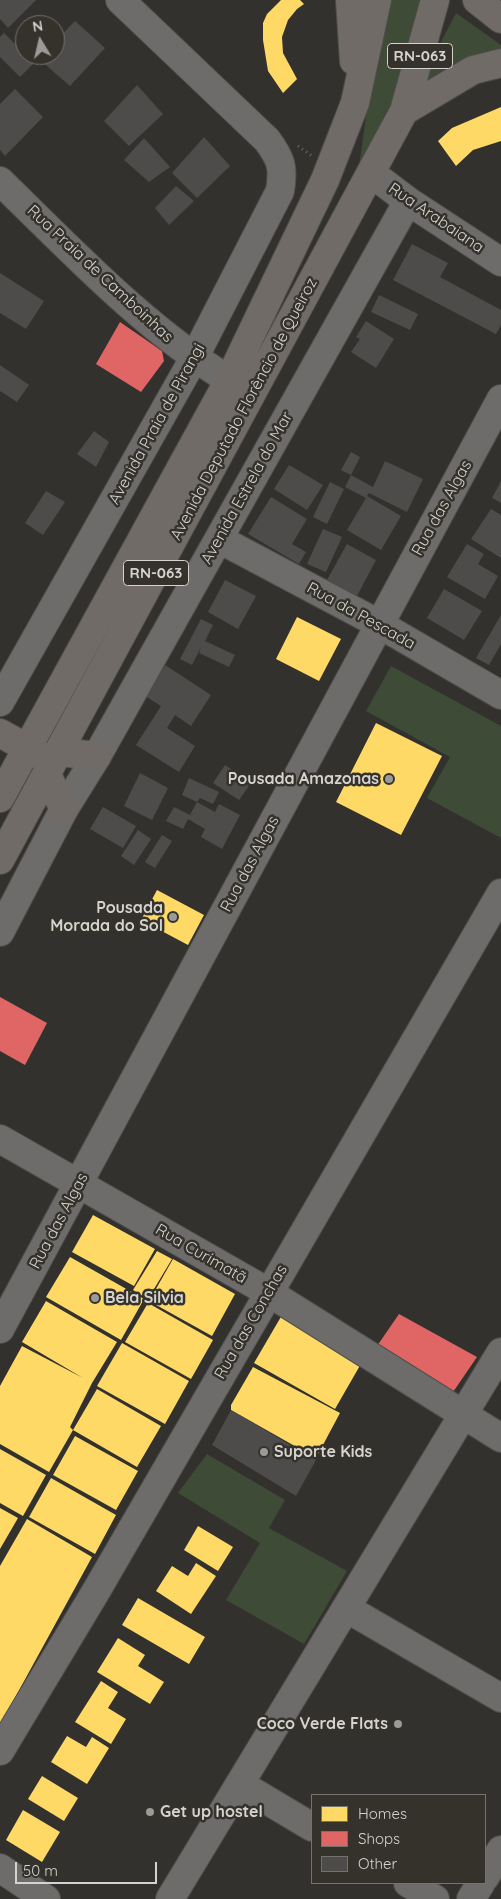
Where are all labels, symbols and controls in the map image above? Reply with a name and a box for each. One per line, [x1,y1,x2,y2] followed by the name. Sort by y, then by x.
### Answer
[15,15,65,65] north arrow
[31,16,44,36] text: N
[388,44,452,68] road number: RN-063
[385,179,487,257] street label: Rua Arabaiana
[23,201,177,347] street label: Rua Praia de Camboinhas
[166,275,322,543] street label: Avenida Deputado Florêncio de Queiroz
[105,340,209,508] street label: Avenida Praia de Pirangi
[197,408,297,568] street label: Avenida Estrela do Mar
[408,457,476,559] street label: Rua das Algas
[124,560,188,586] road number: RN-063
[304,578,418,654] street label: Rua da Pescada
[228,769,379,789] place label: Pousada Amazonas
[383,773,395,785] marker: Pousada Amazonas
[217,813,283,915] street label: Rua das Algas
[50,898,163,936] place label: Pousada Morada do Sol
[167,911,179,923] marker: Pousada Morada do Sol
[26,1170,92,1272] street label: Rua das Algas
[152,1220,250,1288] street label: Rua Curimatã
[210,1261,292,1383] street label: Rua das Conchas
[105,1288,184,1308] place label: Bela Silvia
[89,1292,101,1304] marker: Bela Silvia
[274,1442,372,1462] place label: Suporte Kids
[258,1446,270,1458] marker: Suporte Kids
[257,1714,388,1734] place label: Coco Verde Flats
[392,1718,404,1730] marker: Coco Verde Flats
[311,1794,486,1884] legend
[160,1802,263,1822] place label: Get up hostel
[358,1804,407,1823] text: Homes
[144,1806,156,1818] marker: Get up hostel
[358,1829,400,1848] text: Shops
[18,1852,160,1884] scale bar
[358,1854,397,1873] text: Other
[23,1861,58,1880] text: 50 m

